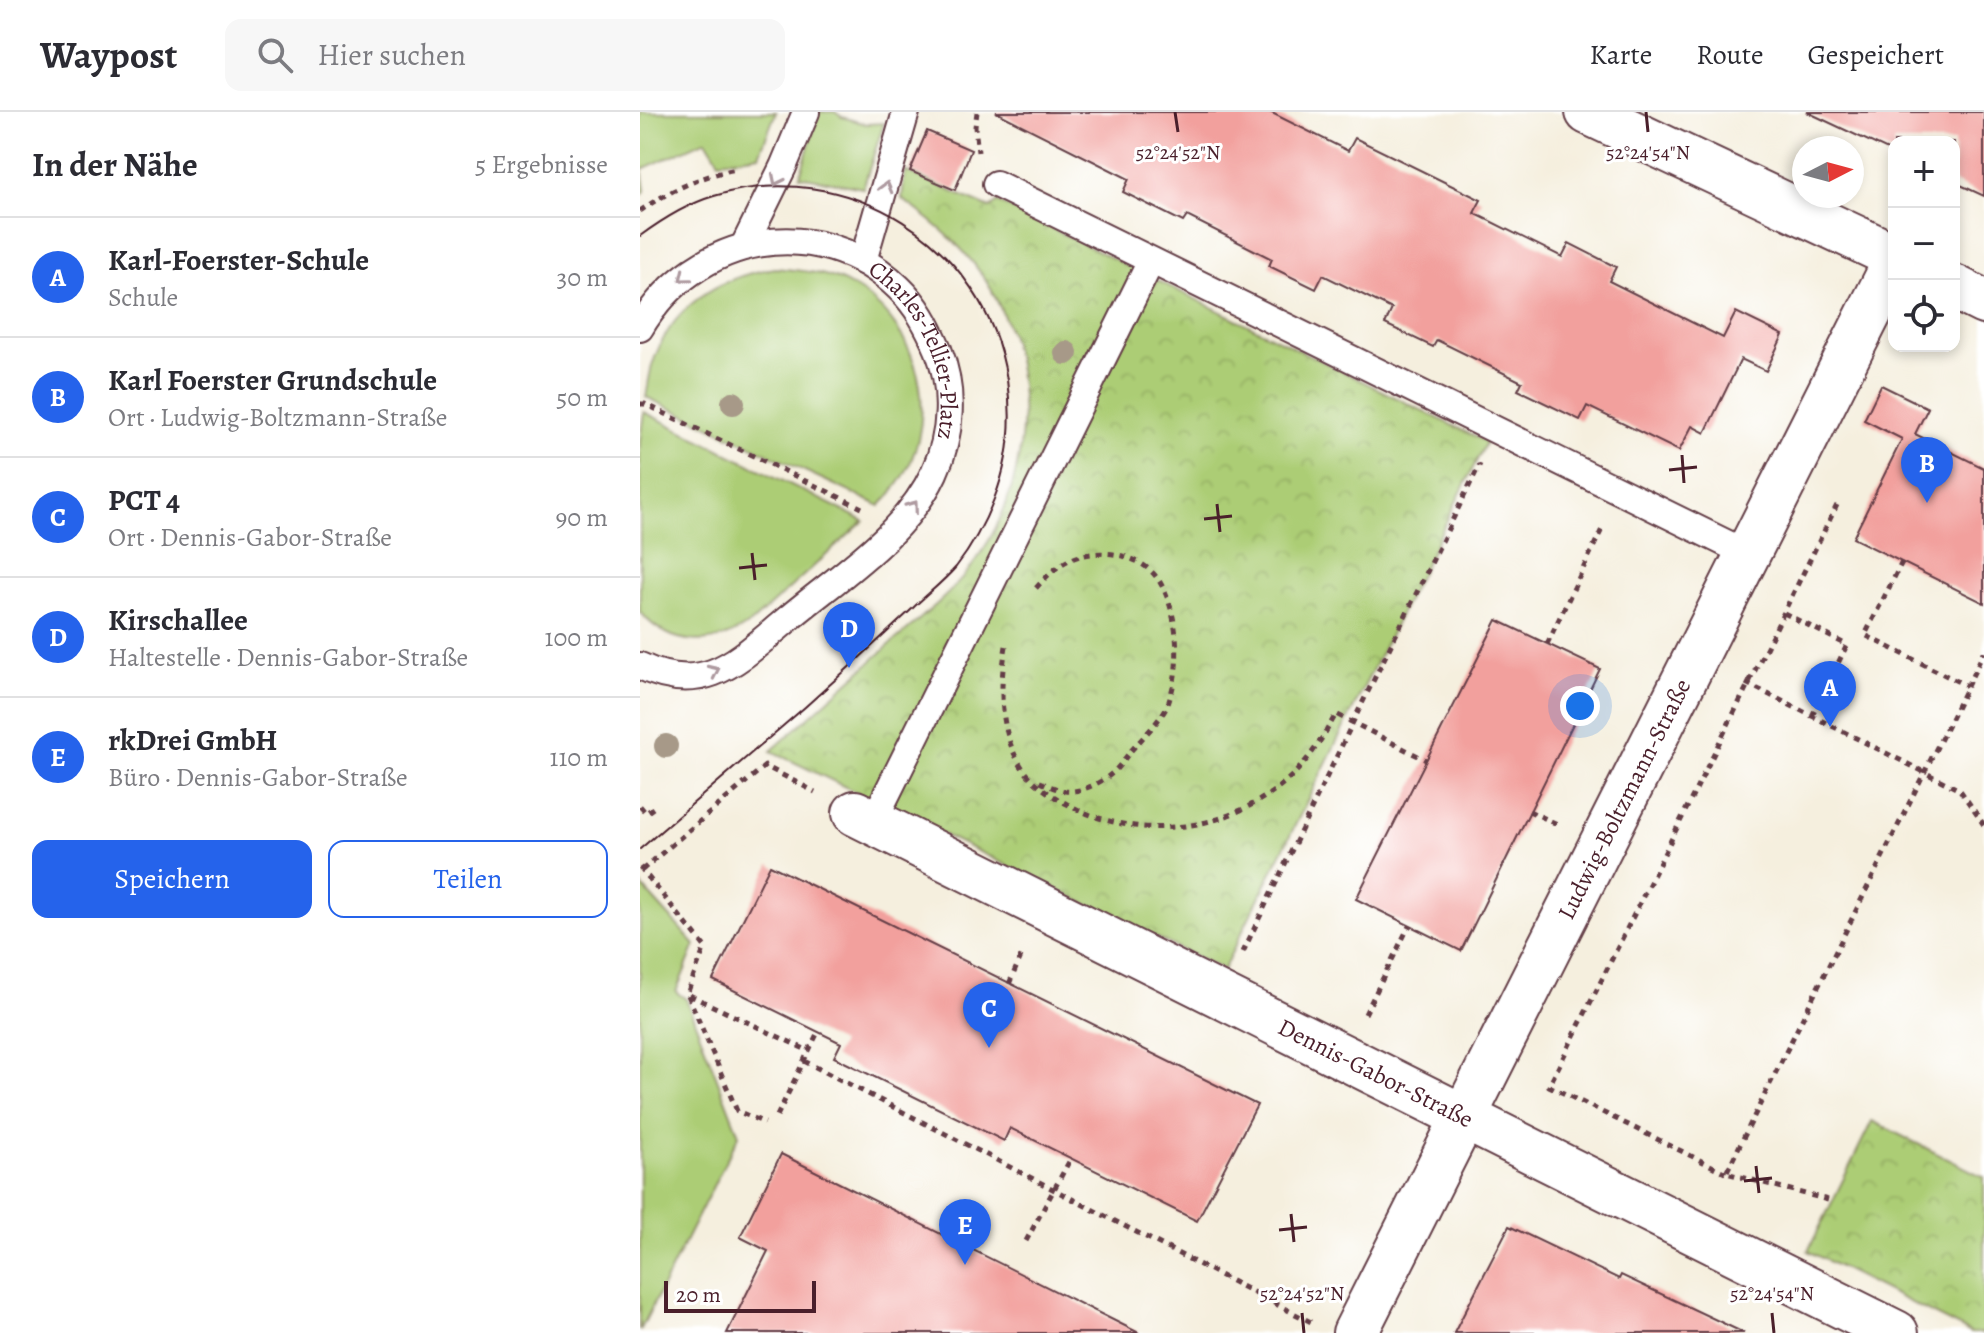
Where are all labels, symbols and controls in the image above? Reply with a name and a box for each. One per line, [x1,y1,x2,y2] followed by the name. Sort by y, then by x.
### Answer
[225,19,785,91] search box
[40,29,177,81] text: Waypost
[253,33,297,77] icon: search
[317,35,466,75] text: Hier suchen
[1589,36,1652,74] text: Karte
[1696,36,1764,74] text: Route
[1808,36,1944,74] text: Gespeichert
[1792,136,1864,208] north arrow
[1888,136,1960,352] map controls
[1888,136,1960,208] button: +
[1136,139,1220,166] text: 52°24'52"N
[1606,139,1690,166] text: 52°24'54"N
[32,141,198,188] text: In der Nähe
[475,147,608,182] text: 5 Ergebnisse
[771,171,787,186] one-way arrow
[876,181,893,194] one-way arrow
[1888,208,1960,280] button: −
[108,240,369,280] text: Karl-Foerster-Schule
[862,253,965,442] street label: Charles-Tellier-Platz
[50,260,66,295] text: A
[557,260,608,295] text: 30 m
[679,267,693,282] one-way arrow
[108,280,178,315] text: Schule
[1888,280,1960,352] button: locate
[108,360,437,400] text: Karl Foerster Grundschule
[50,380,66,415] text: B
[556,380,608,415] text: 50 m
[108,400,447,435] text: Ort · Ludwig-Boltzmann-Straße
[1901,437,1953,503] pin: B
[108,480,180,520] text: PCT 4
[50,500,66,535] text: C
[556,500,608,535] text: 90 m
[904,500,918,515] one-way arrow
[108,520,392,555] text: Ort · Dennis-Gabor-Straße
[108,600,248,640] text: Kirschallee
[823,602,875,668] pin: D
[49,620,67,655] text: D
[545,620,608,655] text: 100 m
[108,640,468,675] text: Haltestelle · Dennis-Gabor-Straße
[1804,661,1856,727] pin: A
[706,665,721,681] one-way arrow
[1550,673,1698,925] street label: Ludwig-Boltzmann-Straße
[1560,686,1600,726] your location
[108,720,277,760] text: rkDrei GmbH
[50,740,66,775] text: E
[550,740,608,775] text: 110 m
[108,760,408,795] text: Büro · Dennis-Gabor-Straße
[32,840,312,918] button: Speichern
[328,840,608,918] button: Teilen
[963,982,1015,1048] pin: C
[1273,1011,1479,1135] street label: Dennis-Gabor-Straße
[939,1199,991,1265] pin: E
[664,1277,816,1313] scale bar
[676,1280,721,1310] text: 20 m
[1260,1280,1344,1307] text: 52°24'52"N
[1730,1280,1814,1307] text: 52°24'54"N

